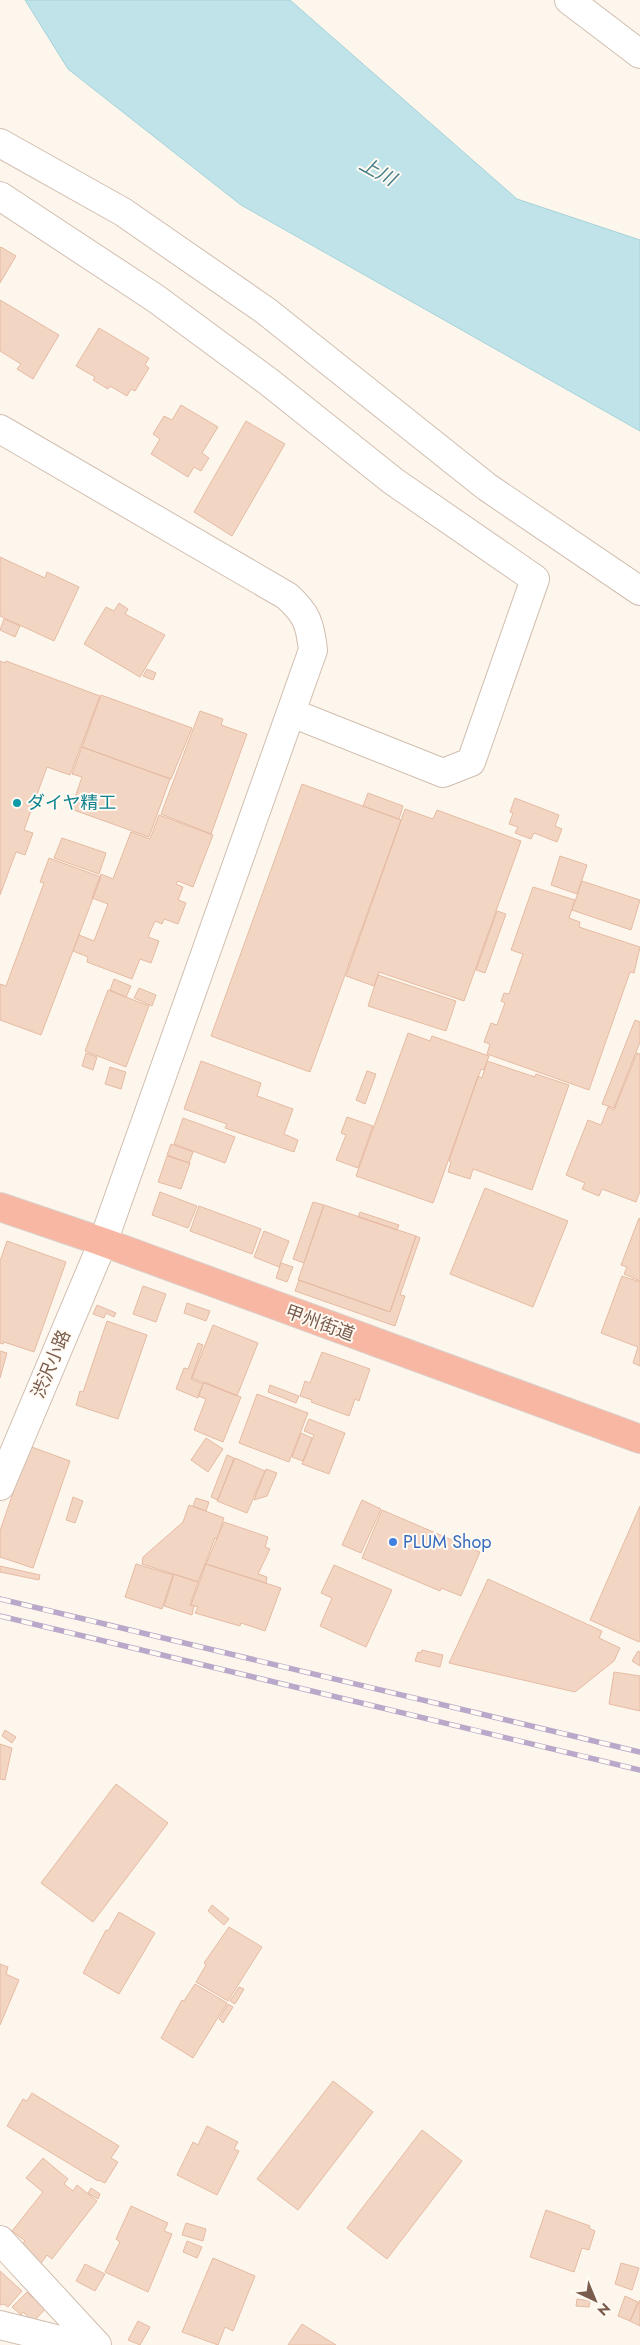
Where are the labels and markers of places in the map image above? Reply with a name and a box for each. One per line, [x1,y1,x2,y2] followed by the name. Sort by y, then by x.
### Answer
[27,790,116,816] place label: ダイヤ精工
[11,797,23,809] marker: ダイヤ精工
[403,1529,492,1555] place label: PLUM Shop
[387,1536,399,1548] marker: PLUM Shop

